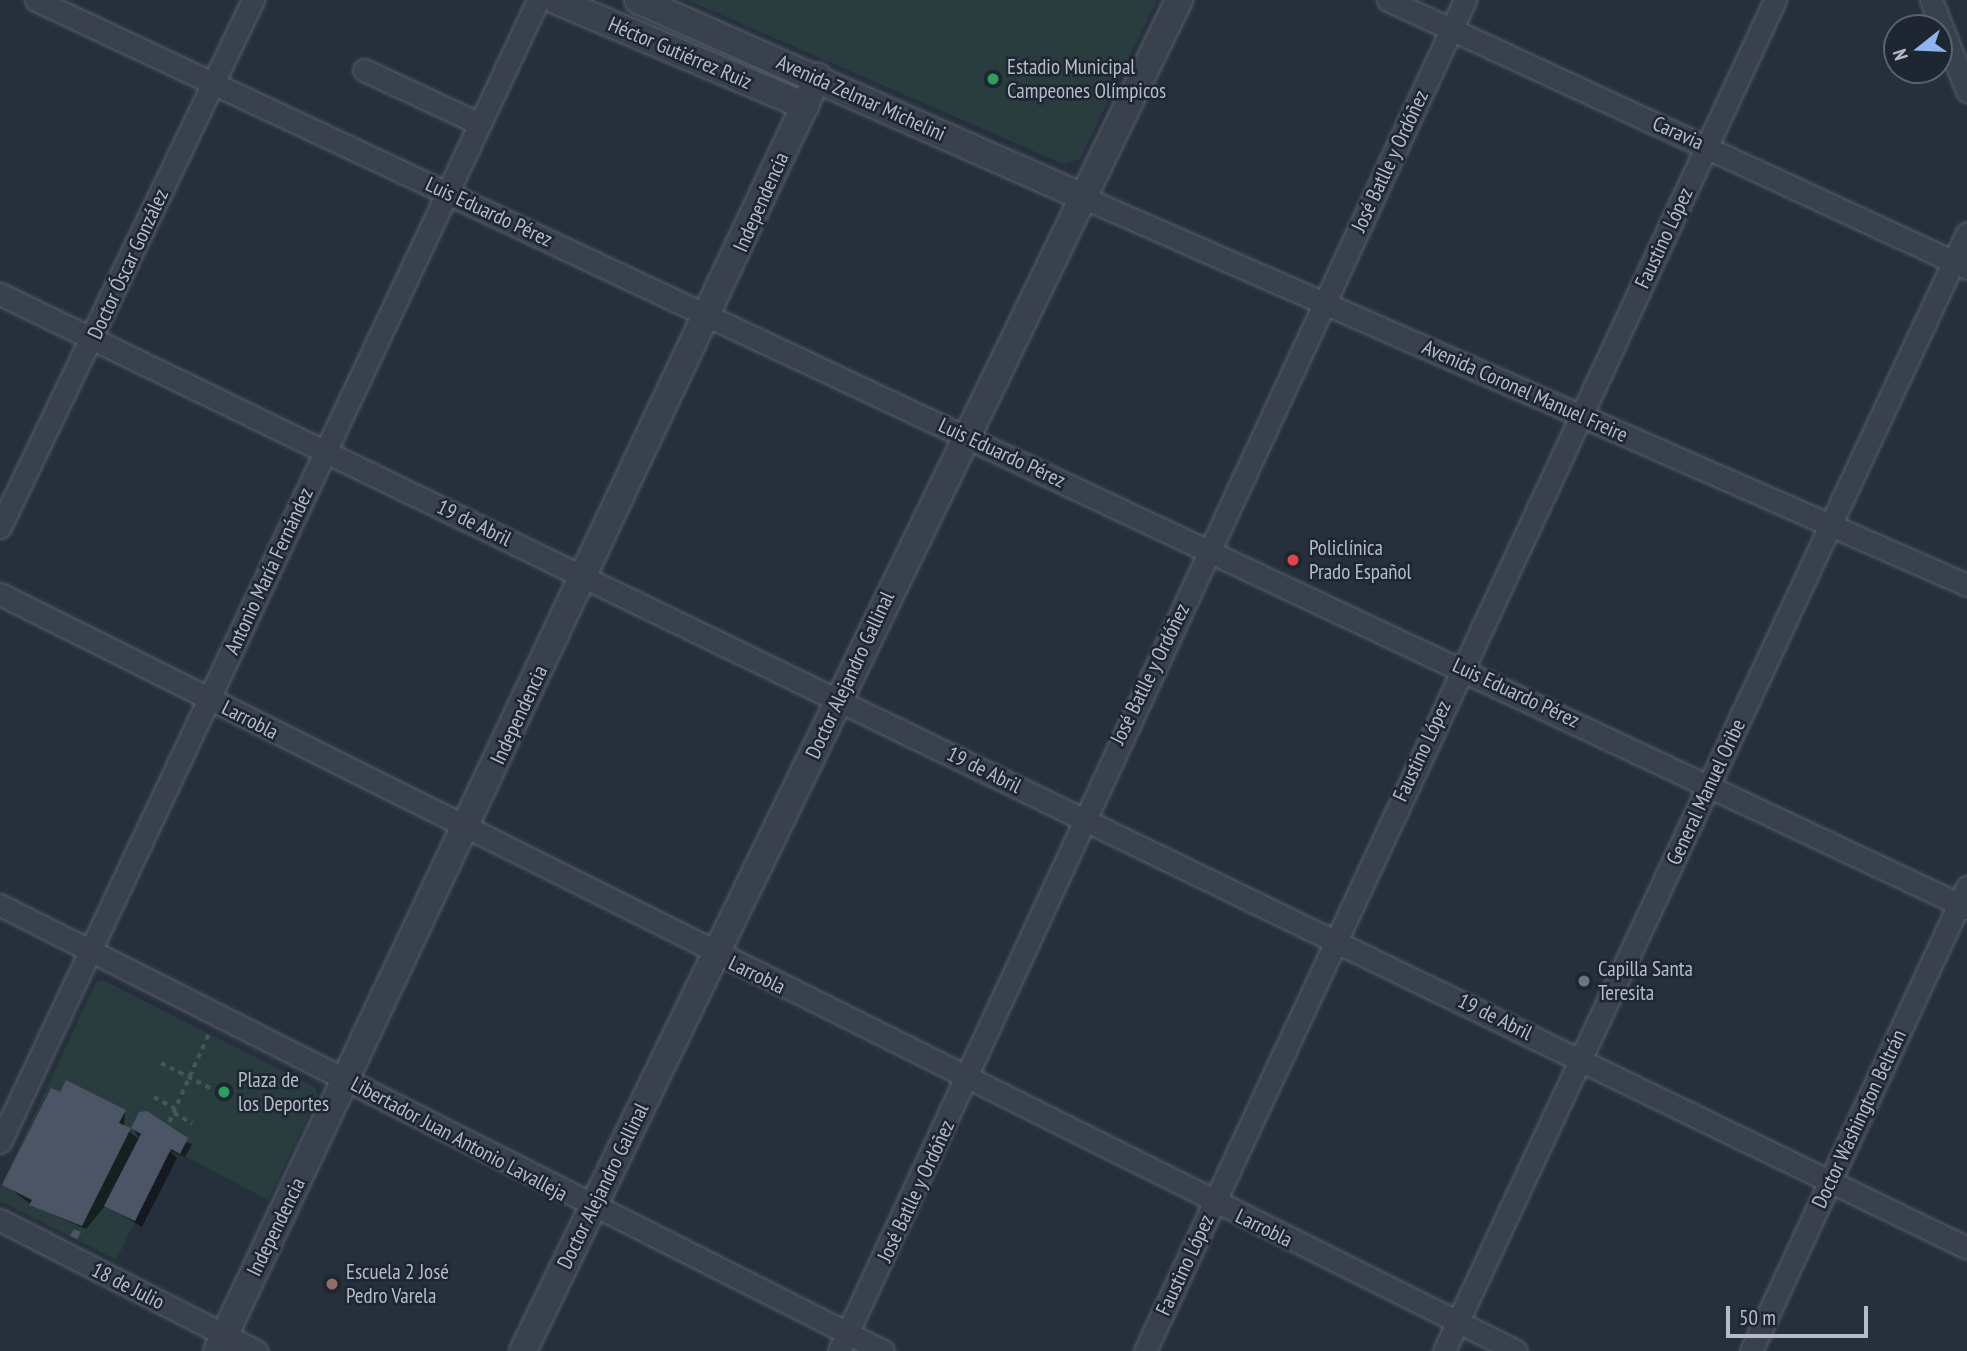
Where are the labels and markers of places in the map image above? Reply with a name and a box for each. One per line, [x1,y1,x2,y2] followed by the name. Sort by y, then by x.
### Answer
[1007,54,1166,104] place label: Estadio Municipal Campeones Olímpicos
[985,71,1001,87] marker: Estadio Municipal Campeones Olímpicos
[1309,535,1412,585] place label: Policlínica Prado Español
[1283,550,1303,570] marker: Policlínica Prado Español
[1598,956,1693,1006] place label: Capilla Santa Teresita
[1576,973,1592,989] marker: Capilla Santa Teresita
[238,1067,329,1117] place label: Plaza de los Deportes
[216,1084,232,1100] marker: Plaza de los Deportes
[346,1259,449,1309] place label: Escuela 2 José Pedro Varela
[324,1276,340,1292] marker: Escuela 2 José Pedro Varela

